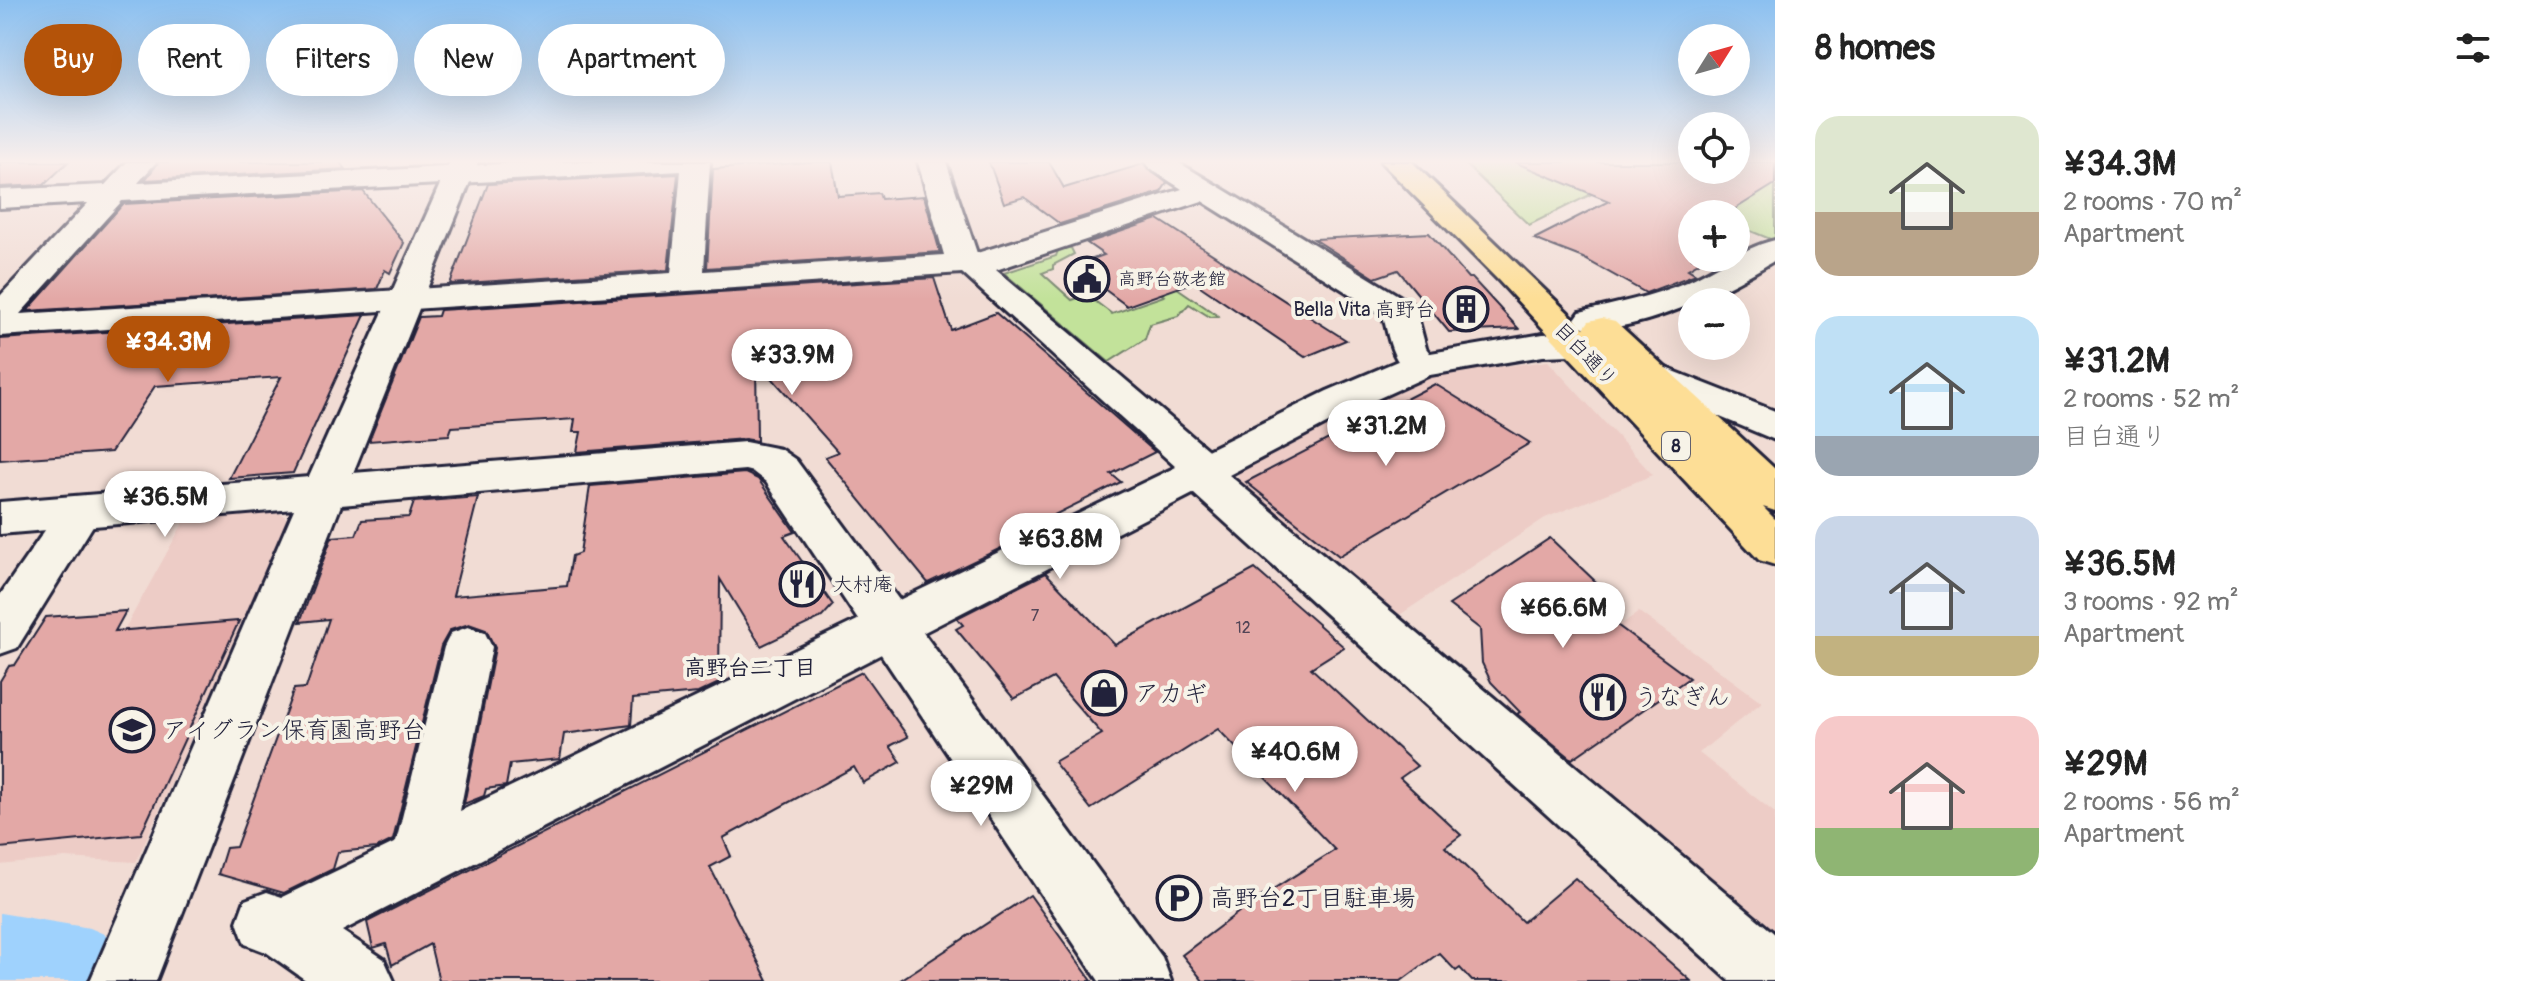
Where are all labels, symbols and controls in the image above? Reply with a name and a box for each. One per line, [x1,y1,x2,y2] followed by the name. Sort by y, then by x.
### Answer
[24,24,122,96] chip: Buy
[138,24,250,96] chip: Rent
[266,24,398,96] chip: Filters
[414,24,522,96] chip: New
[538,24,725,96] chip: Apartment
[1678,24,1750,96] north arrow
[1678,24,1750,360] map controls
[2451,26,2495,70] icon: filters
[1815,27,1935,70] text: 8 homes
[1678,112,1750,184] button: locate
[2063,143,2176,186] text: ¥34.3M
[1879,148,1975,244] icon: home
[2063,186,2242,218] text: 2 rooms · 70 m²
[1678,200,1750,272] button: +
[2063,218,2184,250] text: Apartment
[1063,255,1111,303] public building icon: 高野台敬老館
[1118,268,1226,291] place label: 高野台敬老館
[1442,285,1490,333] building icon: Bella Vita 高野台
[1678,288,1750,360] button: −
[1293,297,1435,322] place label: Bella Vita 高野台
[103,316,233,384] pin: ¥34.3M
[1549,317,1622,392] street label: 目白通り
[125,326,211,358] text: ¥34.3M
[727,329,857,397] pin: ¥33.9M
[750,339,834,371] text: ¥33.9M
[2063,340,2170,383] text: ¥31.2M
[1879,348,1975,444] icon: home
[2063,383,2239,415] text: 2 rooms · 52 m²
[1321,400,1451,468] pin: ¥31.2M
[1345,410,1427,442] text: ¥31.2M
[2063,421,2167,453] text: 目白通り
[1662,432,1690,460] road number: 8
[100,471,230,539] pin: ¥36.5M
[122,481,208,513] text: ¥36.5M
[995,513,1125,581] pin: ¥63.8M
[1017,523,1103,555] text: ¥63.8M
[2063,543,2176,586] text: ¥36.5M
[1879,548,1975,644] icon: home
[778,560,826,608] restaurant icon: 大村庵
[833,572,893,597] place label: 大村庵
[1498,582,1628,650] pin: ¥66.6M
[2063,586,2239,618] text: 3 rooms · 92 m²
[1519,592,1607,624] text: ¥66.6M
[1031,606,1040,626] house number: 7
[1235,618,1251,638] house number: 12
[2063,618,2184,650] text: Apartment
[684,654,816,682] district label: 高野台二丁目
[1080,669,1128,717] shop icon: アカギ
[1579,673,1627,721] restaurant icon: うなぎん
[1135,679,1207,708] place label: アカギ
[1634,683,1730,712] place label: うなぎん
[108,706,156,754] school or university icon: アイグラン保育園高野台
[163,716,426,745] place label: アイグラン保育園高野台
[1230,726,1360,794] pin: ¥40.6M
[1250,736,1340,768] text: ¥40.6M
[2063,743,2148,786] text: ¥29M
[1879,748,1975,844] icon: home
[934,760,1028,828] pin: ¥29M
[949,770,1013,802] text: ¥29M
[2063,786,2240,818] text: 2 rooms · 56 m²
[2063,818,2184,850] text: Apartment
[1155,874,1203,922] parking icon: 高野台2丁目駐車場
[1210,884,1415,913] place label: 高野台2丁目駐車場

